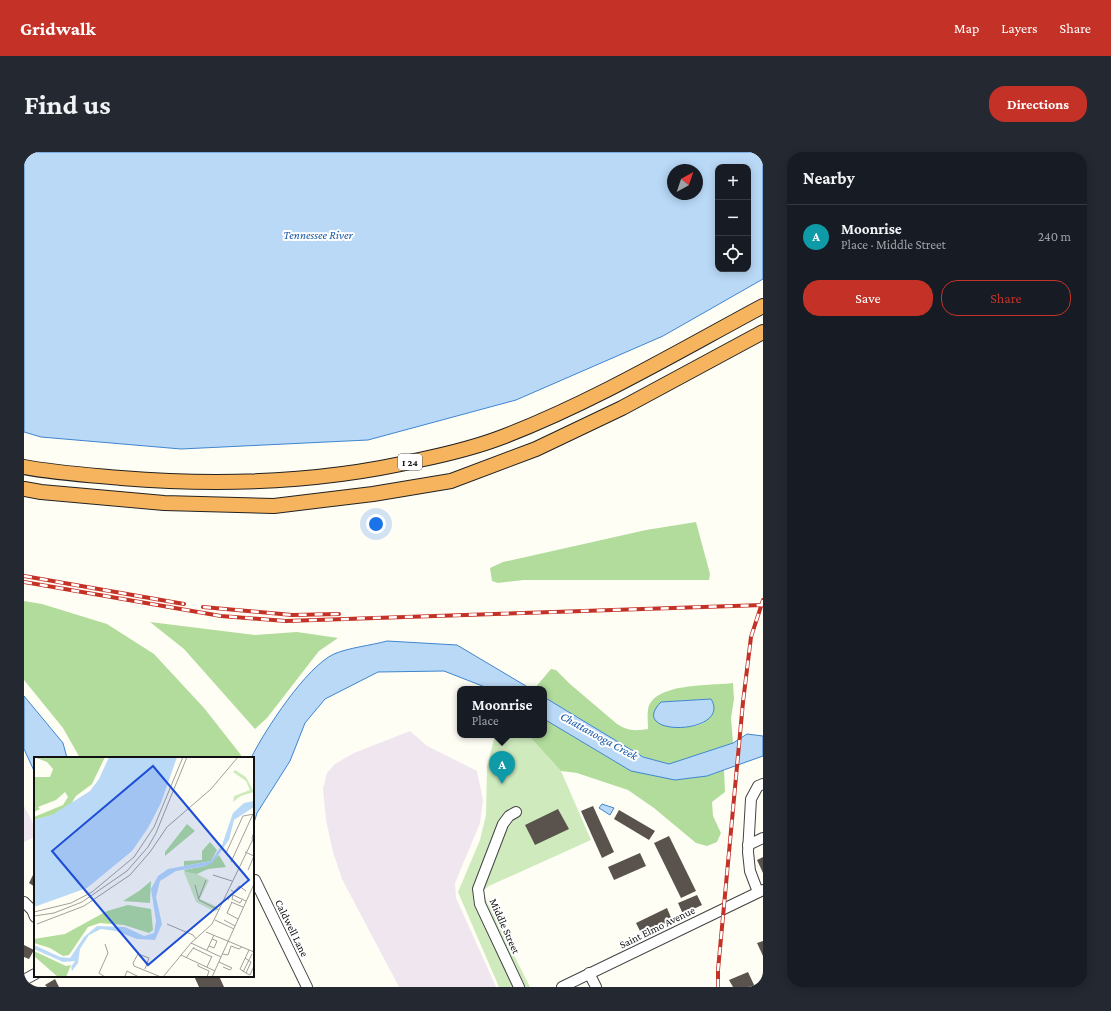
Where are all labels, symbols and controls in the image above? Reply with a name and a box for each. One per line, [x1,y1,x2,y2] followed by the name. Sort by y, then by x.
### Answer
[20,18,96,39] text: Gridwalk
[954,20,979,36] text: Map
[1001,20,1038,36] text: Layers
[1060,20,1091,36] text: Share
[989,86,1087,122] button: Directions
[24,89,111,120] text: Find us
[667,164,703,200] north arrow
[715,164,751,272] map controls
[715,164,751,200] button: +
[803,169,855,188] text: Nearby
[715,200,751,236] button: −
[841,221,902,237] text: Moonrise
[283,228,354,242] water label: Tennessee River
[812,229,820,244] text: A
[1038,229,1071,244] text: 240 m
[715,236,751,272] button: locate
[841,237,946,252] text: Place · Middle Street
[803,280,933,316] button: Save
[941,280,1071,316] button: Share
[398,454,422,470] road number: I 24
[366,514,386,534] your location
[457,686,547,738] popup
[472,697,532,713] text: Moonrise
[558,709,641,763] water label: Chattanooga Creek
[472,713,499,728] text: Place
[489,751,515,784] pin: A
[34,757,254,977] inset map
[273,897,311,959] street label: Caldwell Lane
[487,897,523,956] street label: Middle Street
[617,903,697,950] street label: Saint Elmo Avenue

